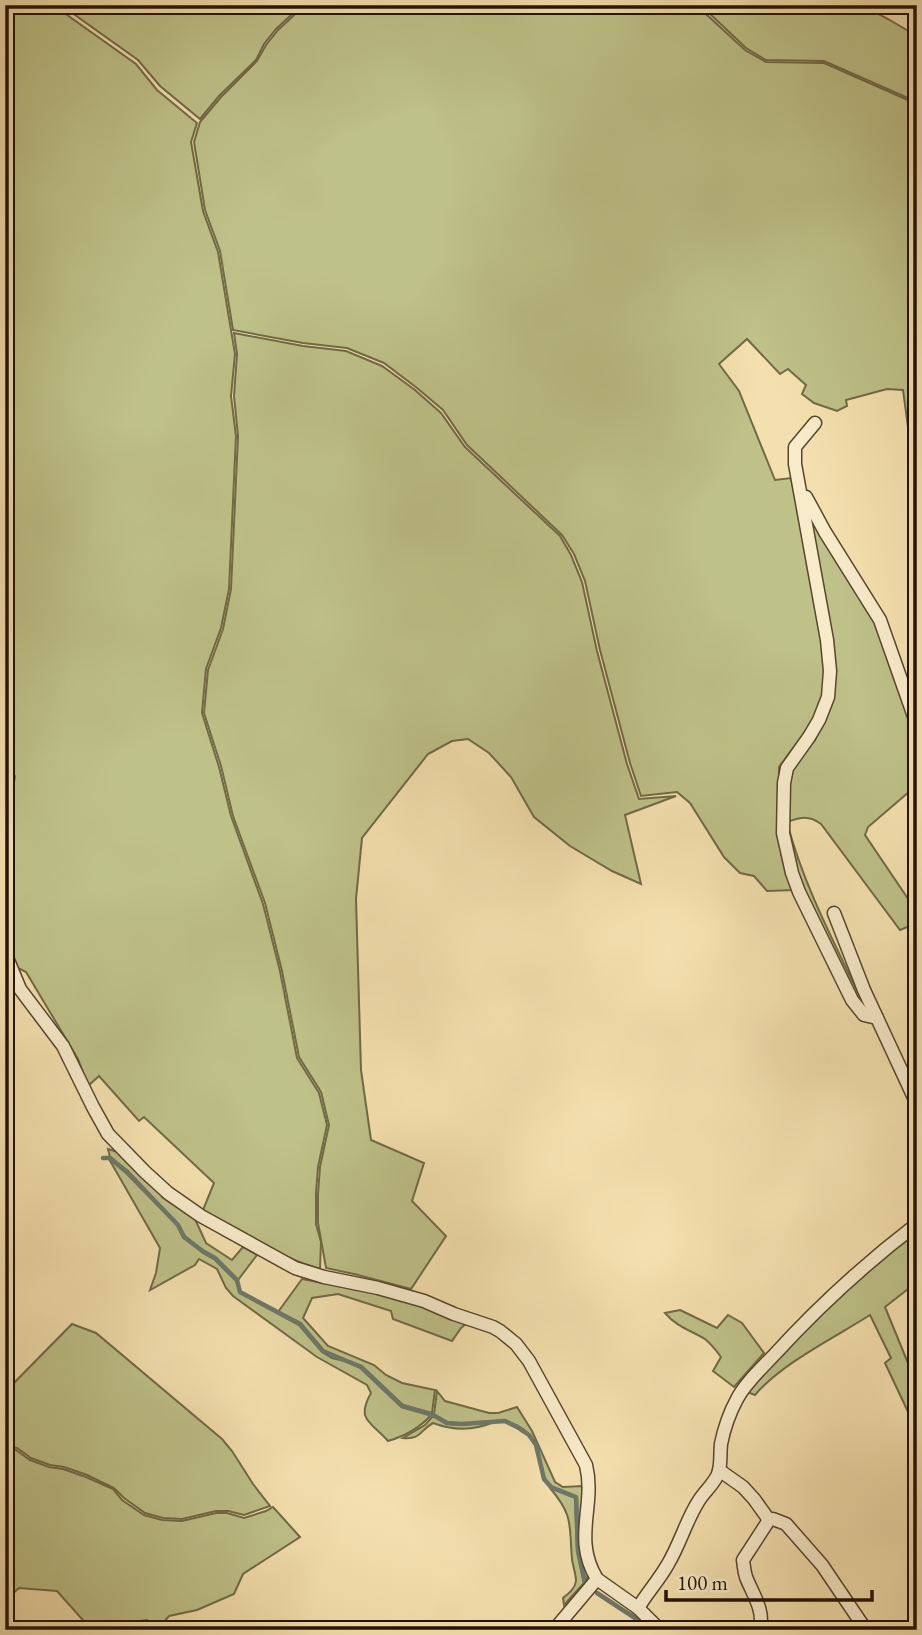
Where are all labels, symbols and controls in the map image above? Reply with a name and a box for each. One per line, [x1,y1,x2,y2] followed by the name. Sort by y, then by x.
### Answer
[666,1558,873,1602] scale bar
[677,1569,728,1596] text: 100 m

